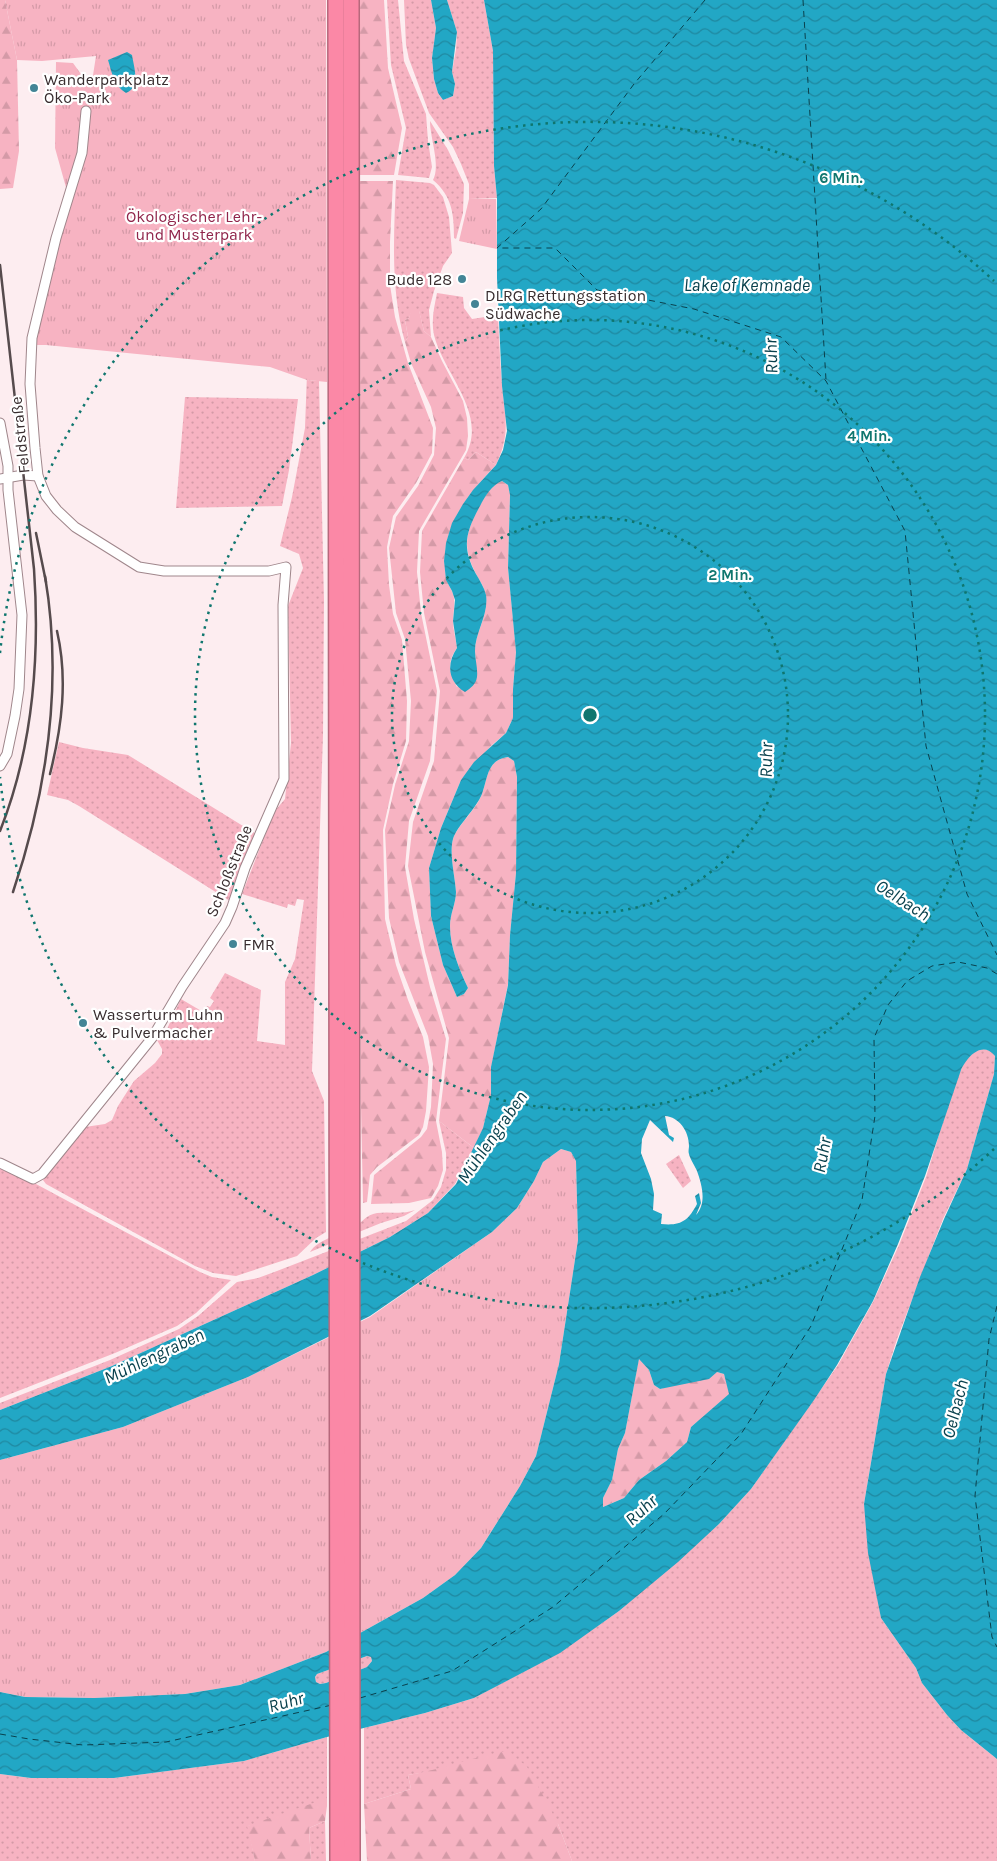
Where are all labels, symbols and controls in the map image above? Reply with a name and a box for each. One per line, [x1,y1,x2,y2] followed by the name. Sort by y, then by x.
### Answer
[44,70,169,107] place label: Wanderparkplatz Öko-Park
[28,82,40,94] marker: Wanderparkplatz Öko-Park
[819,169,863,187] text: 6 Min.
[126,207,262,244] park label: Ökologischer Lehr- und Musterpark
[386,270,452,289] place label: Bude 128
[456,273,468,285] marker: Bude 128
[684,274,810,296] water label: Lake of Kemnade
[485,286,646,323] place label: DLRG Rettungsstation Südwache
[469,298,481,310] marker: DLRG Rettungsstation Südwache
[759,337,783,374] water label: Ruhr
[7,396,33,474] street label: Feldstraße
[847,427,891,445] text: 4 Min.
[708,566,752,584] text: 2 Min.
[581,706,599,724] centre of rings
[755,741,777,778] water label: Ruhr
[202,822,256,920] street label: Schloßstraße
[872,874,934,926] water label: Oelbach
[243,935,275,954] place label: FMR
[227,938,239,950] marker: FMR
[93,1005,223,1042] place label: Wasserturm Luhn & Pulvermacher
[77,1017,89,1029] marker: Wasserturm Luhn & Pulvermacher
[452,1086,532,1188] water label: Mühlengraben
[808,1135,836,1175] water label: Ruhr
[100,1323,208,1389] water label: Mühlengraben
[937,1377,973,1441] water label: Oelbach
[620,1489,662,1530] water label: Ruhr
[266,1687,307,1717] water label: Ruhr

